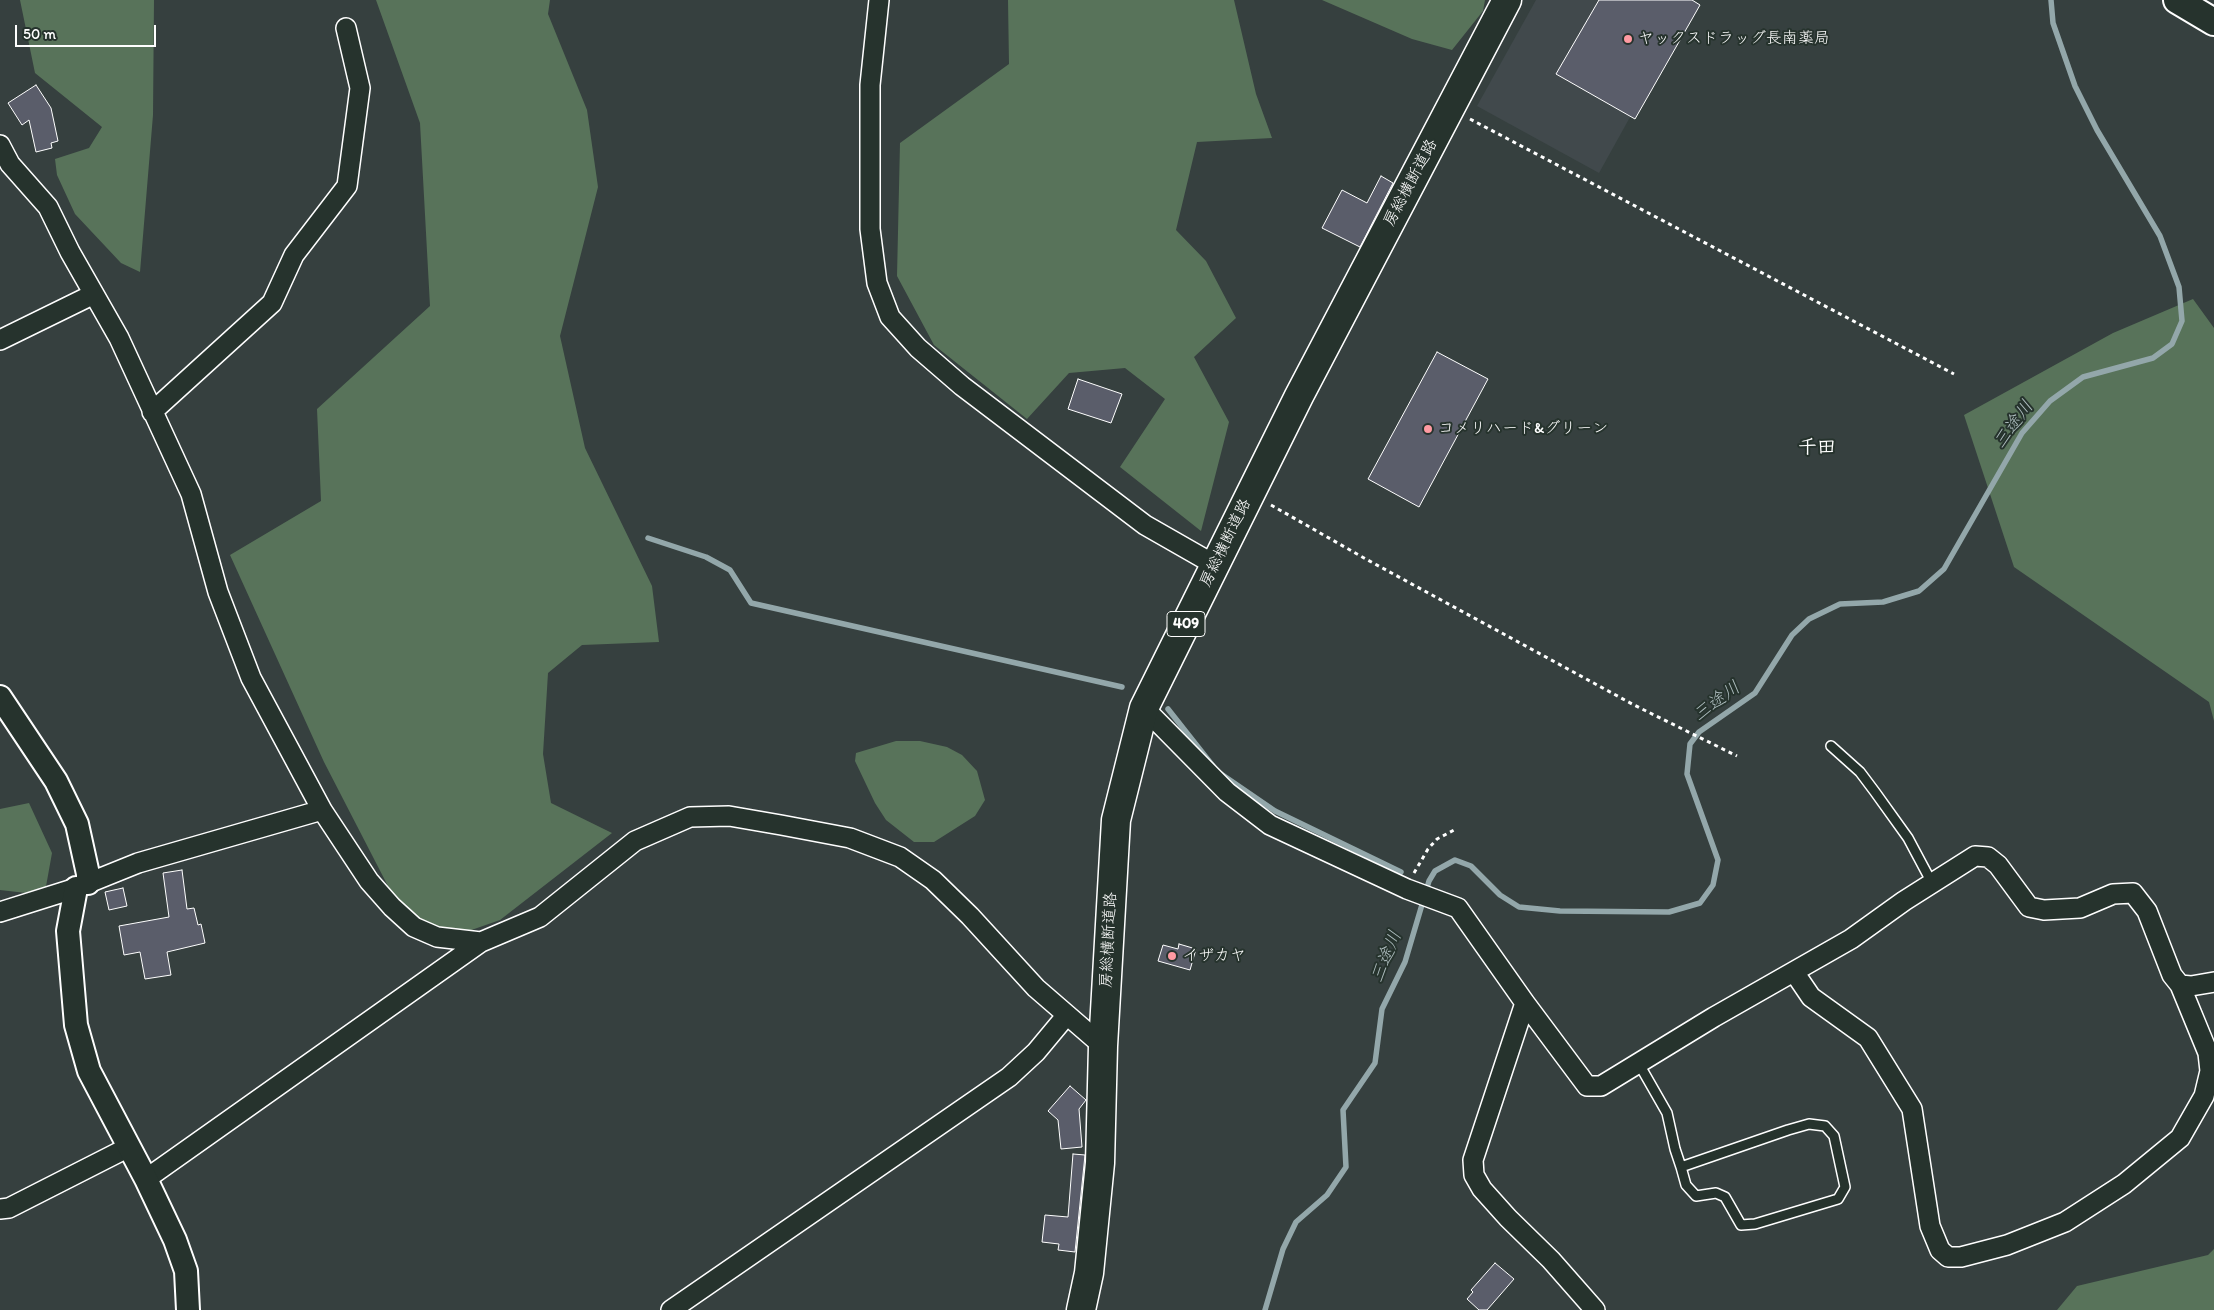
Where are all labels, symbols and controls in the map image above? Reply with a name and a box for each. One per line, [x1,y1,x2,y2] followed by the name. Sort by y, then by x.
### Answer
[18,15,159,47] scale bar
[23,25,56,43] text: 50 m
[1638,29,1830,49] place label: ヤックスドラッグ長南薬局
[1622,33,1634,45] marker: ヤックスドラッグ長南薬局
[1380,136,1442,230] street label: 房総横断道路
[1989,397,2039,453] water label: 三途川
[1438,419,1608,439] place label: コメリハード&グリーン
[1422,423,1434,435] marker: コメリハード&グリーン
[1798,437,1836,459] district label: 千田
[1196,496,1256,590] street label: 房総横断道路
[1167,612,1205,636] road number: 409
[1689,677,1745,727] water label: 三途川
[1097,892,1121,988] street label: 房総横断道路
[1367,928,1407,986] water label: 三途川
[1182,946,1246,966] place label: イザカヤ
[1166,950,1178,962] marker: イザカヤ

